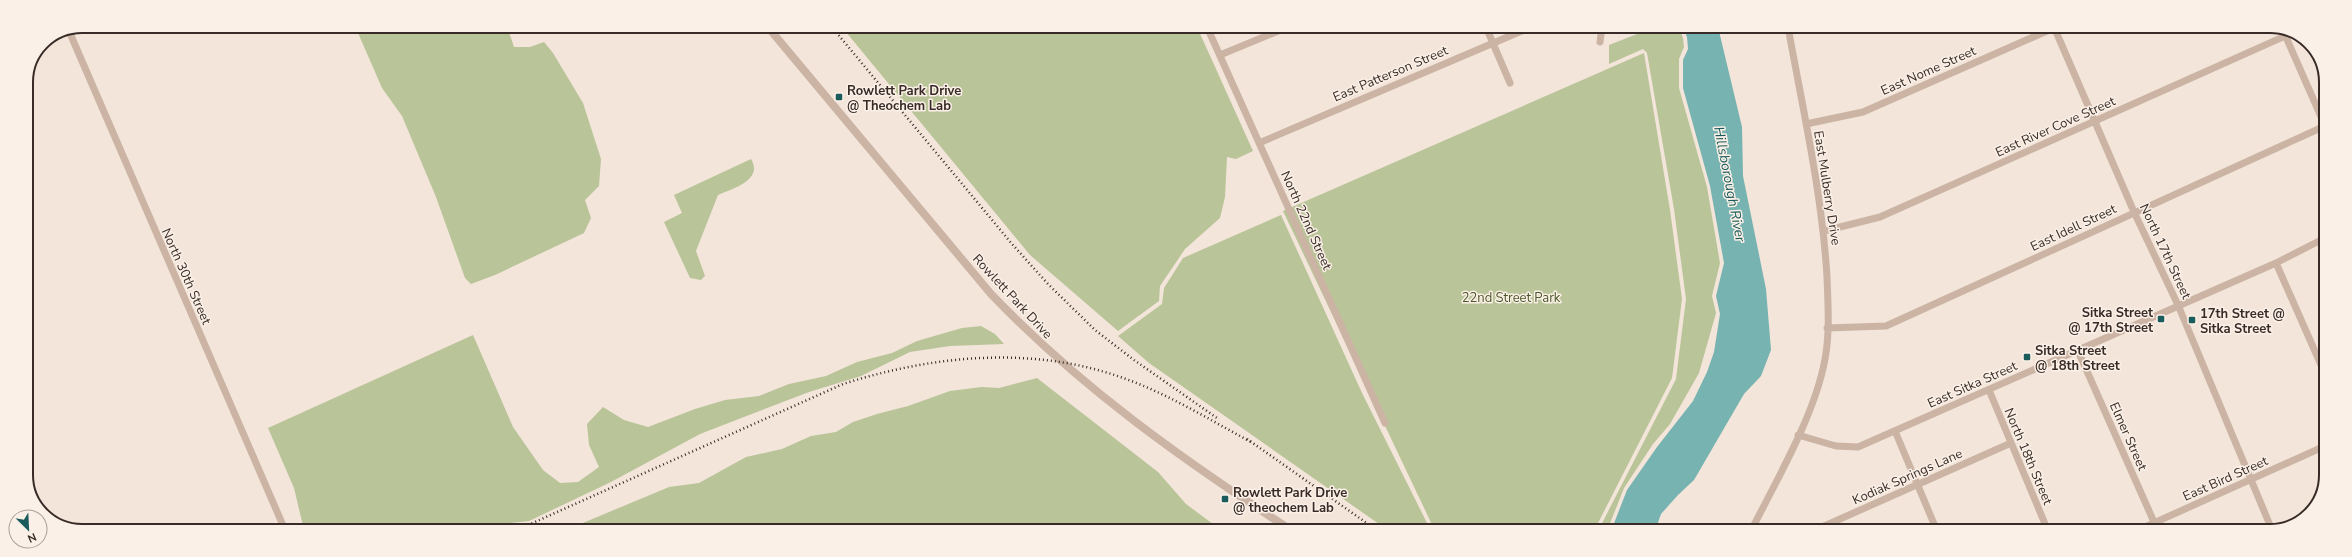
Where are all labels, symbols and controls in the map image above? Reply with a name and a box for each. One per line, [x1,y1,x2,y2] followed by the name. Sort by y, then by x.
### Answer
[1330,41,1451,106] street label: East Patterson Street
[1878,42,1979,100] street label: East Nome Street
[847,82,961,115] place label: Rowlett Park Drive @ Theochem Lab
[834,92,844,102] marker: Rowlett Park Drive @ Theochem Lab
[1993,92,2119,161] street label: East River Cove Street
[1709,125,1750,244] water label: Hillsborough River
[1809,130,1845,247] street label: East Mulberry Drive
[1276,168,1336,273] street label: North 22nd Street
[2028,200,2120,256] street label: East Idell Street
[2135,201,2195,303] street label: North 17th Street
[157,225,216,328] street label: North 30th Street
[968,250,1056,343] street label: Rowlett Park Drive
[1462,289,1561,307] park label: 22nd Street Park
[2068,304,2154,337] place label: Sitka Street @ 17th Street
[2200,305,2285,338] place label: 17th Street @ Sitka Street
[2156,314,2166,324] marker: Sitka Street @ 17th Street
[2187,315,2197,325] marker: 17th Street @ Sitka Street
[2035,342,2121,375] place label: Sitka Street @ 18th Street
[2022,352,2032,362] marker: Sitka Street @ 18th Street
[1925,357,2020,413] street label: East Sitka Street
[2105,399,2151,474] street label: Elmer Street
[2000,405,2057,508] street label: North 18th Street
[1850,445,1965,509] street label: Kodiak Springs Lane
[2180,452,2271,506] street label: East Bird Street
[1233,484,1347,517] place label: Rowlett Park Drive @ theochem Lab
[1220,494,1230,504] marker: Rowlett Park Drive @ theochem Lab
[8,509,48,549] north arrow
[25,529,39,546] text: N

